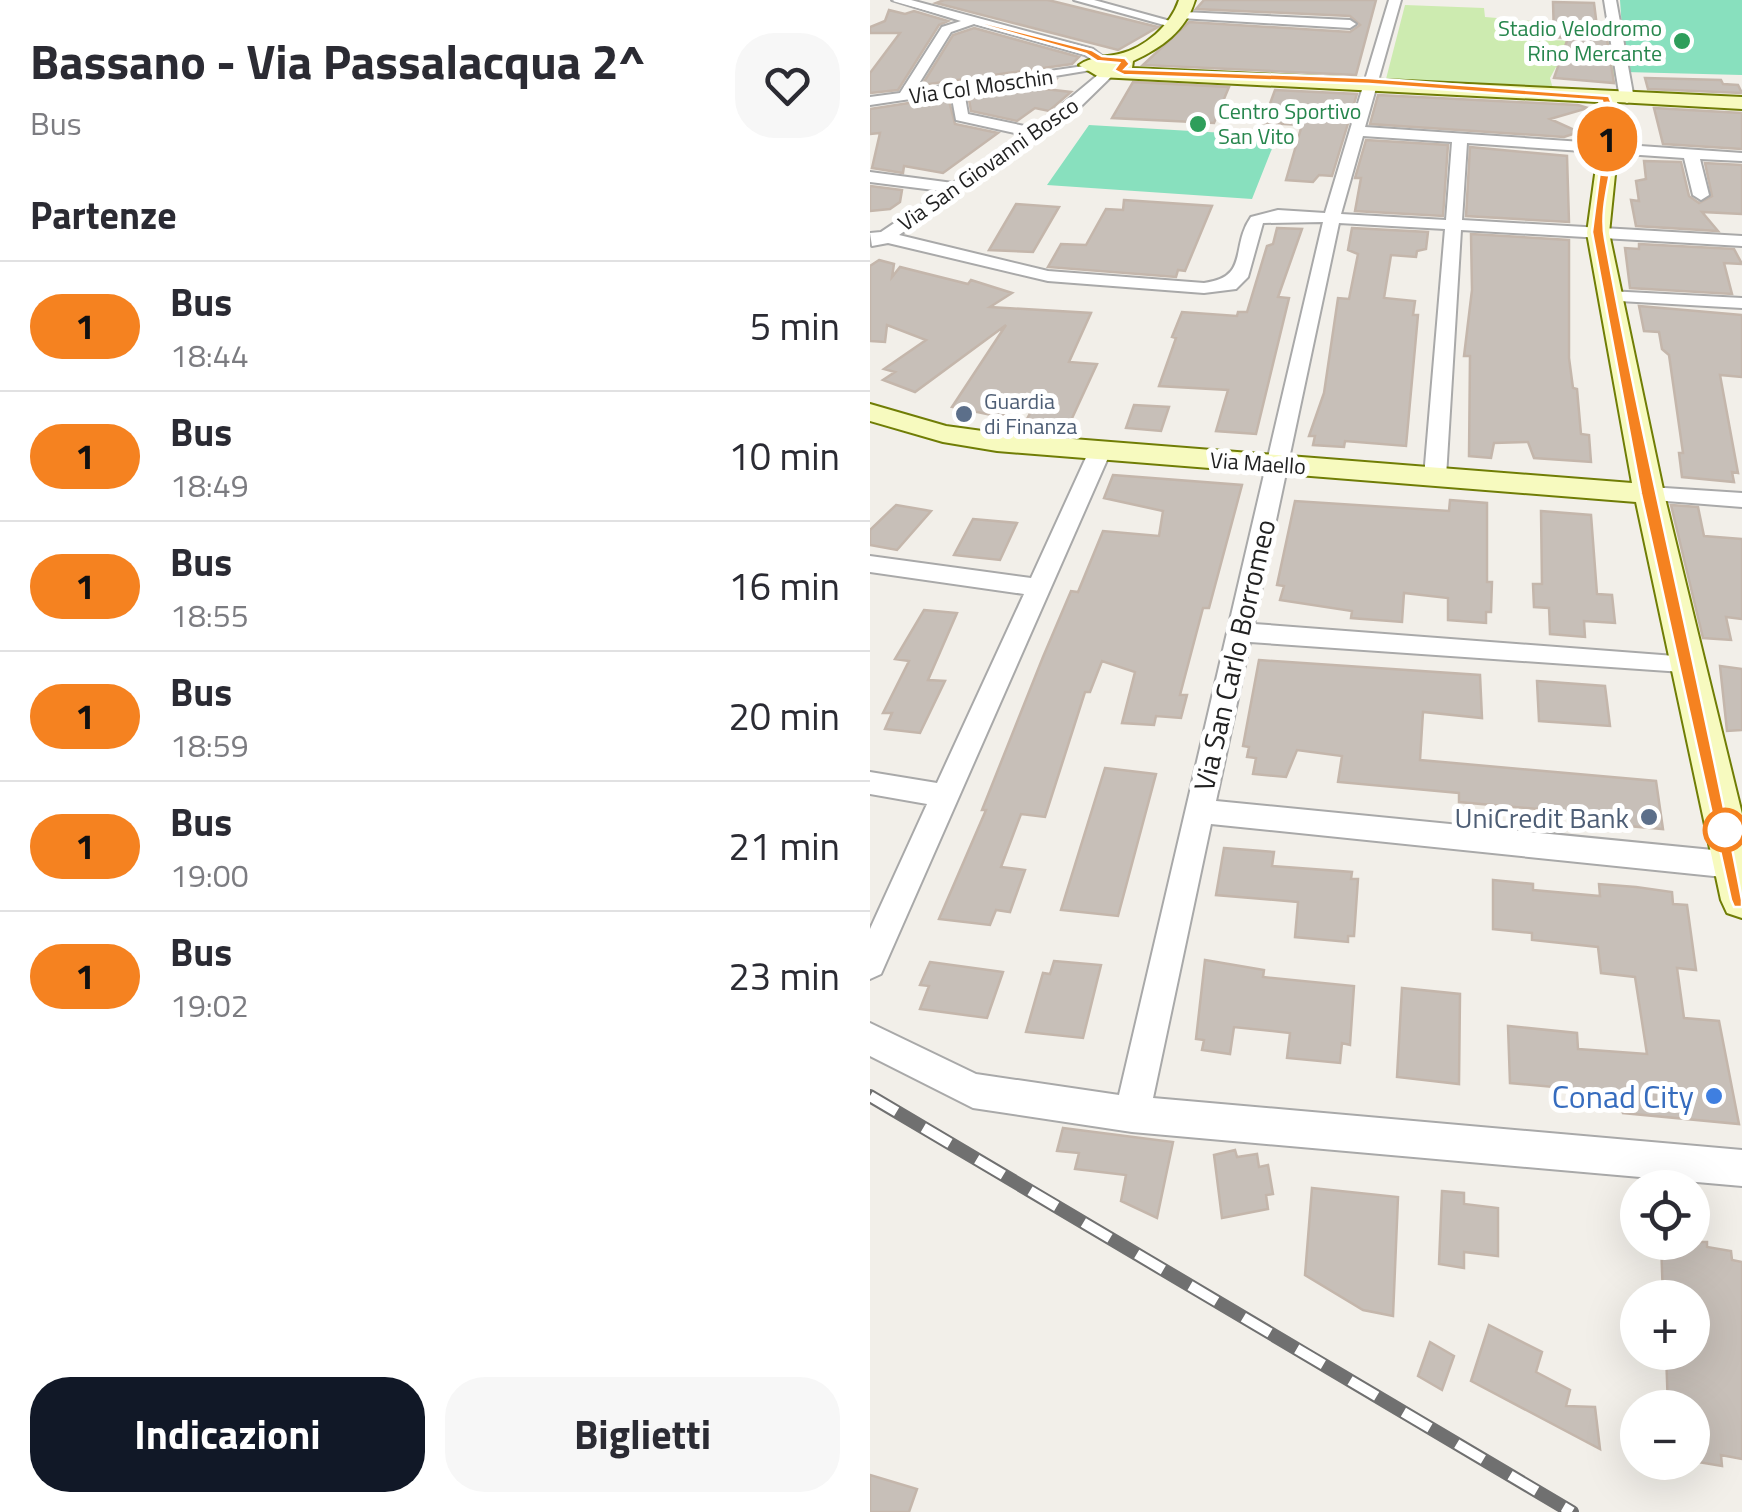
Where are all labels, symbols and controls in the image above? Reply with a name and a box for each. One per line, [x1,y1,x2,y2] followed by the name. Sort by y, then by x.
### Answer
[1498,11,1662,70] place label: Stadio Velodromo Rino Mercante
[30,25,646,98] text: Bassano - Via Passalacqua 2^
[1671,30,1693,52] marker: Stadio Velodromo Rino Mercante
[735,33,840,138] button: heart
[907,59,1055,113] street label: Via Col Moschin
[891,89,1085,239] street label: Via San Giovanni Bosco
[1218,94,1361,153] place label: Centro Sportivo San Vito
[30,99,82,147] text: Bus
[1574,106,1640,172] line badge: 1
[1597,112,1617,166] text: 1
[1187,113,1209,135] marker: Centro Sportivo San Vito
[30,186,177,244] text: Partenze
[170,273,232,331] text: Bus
[750,297,840,355] text: 5 min
[75,299,95,353] text: 1
[170,331,249,379] text: 18:44
[984,384,1077,443] place label: Guardia di Finanza
[170,403,232,461] text: Bus
[953,403,975,425] marker: Guardia di Finanza
[729,427,840,485] text: 10 min
[75,429,95,483] text: 1
[1209,443,1307,483] street label: Via Maello
[170,461,249,509] text: 18:49
[1182,515,1286,795] street label: Via San Carlo Borromeo
[170,533,232,591] text: Bus
[729,557,840,615] text: 16 min
[75,559,95,613] text: 1
[170,591,249,639] text: 18:55
[170,663,232,721] text: Bus
[729,687,840,745] text: 20 min
[75,689,95,743] text: 1
[170,721,249,769] text: 18:59
[170,793,232,851] text: Bus
[1454,796,1629,839] place label: UniCredit Bank
[1638,806,1660,828] marker: UniCredit Bank
[1704,809,1742,851] unlabelled marker
[729,817,840,875] text: 21 min
[75,819,95,873] text: 1
[170,851,249,899] text: 19:00
[170,923,232,981] text: Bus
[729,947,840,1005] text: 23 min
[75,949,95,1003] text: 1
[170,981,249,1029] text: 19:02
[1552,1072,1694,1120] place label: Conad City
[1703,1085,1725,1107] marker: Conad City
[1620,1170,1710,1480] map controls
[1620,1170,1710,1260] button: locate
[1620,1280,1710,1370] button: +
[30,1377,425,1492] button: Indicazioni
[445,1377,840,1492] button: Biglietti
[1620,1390,1710,1480] button: −

